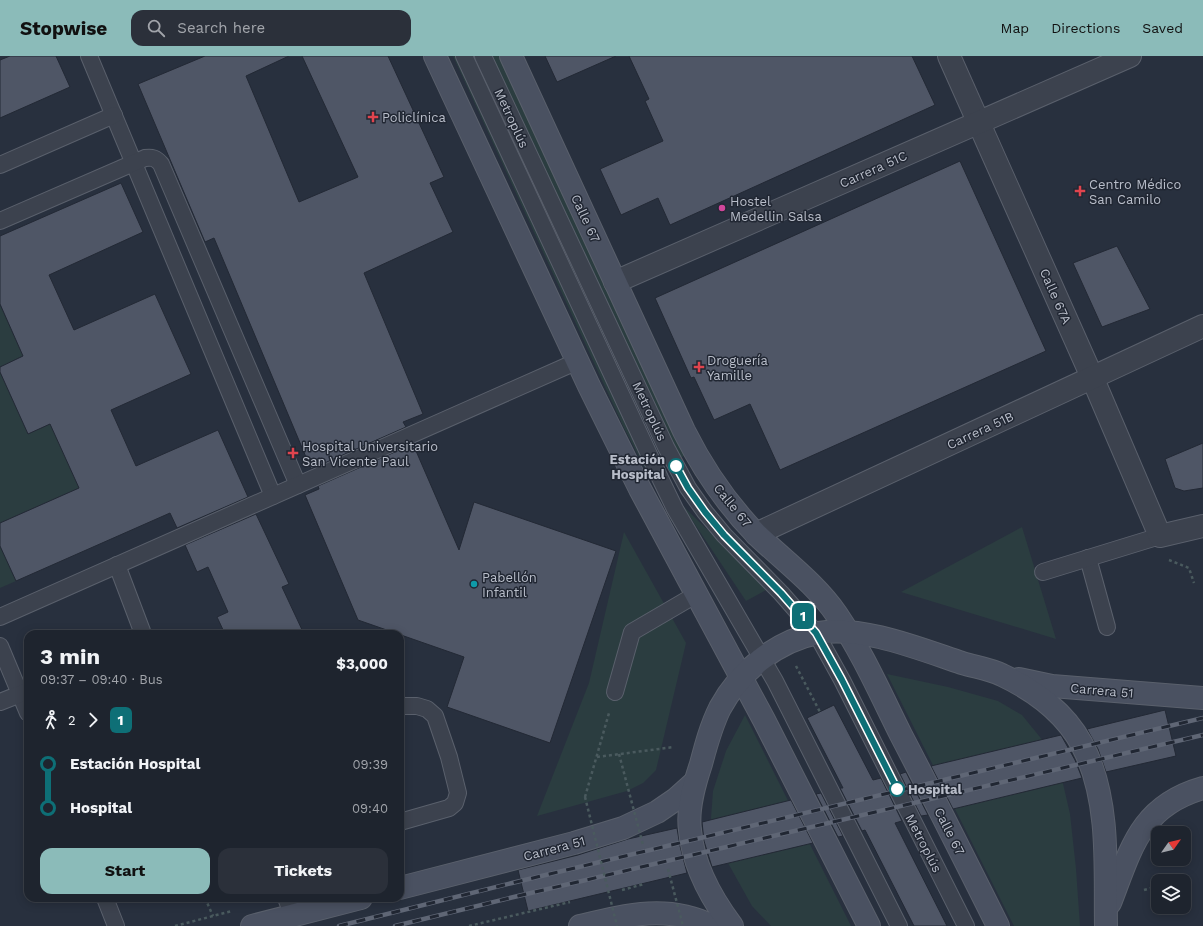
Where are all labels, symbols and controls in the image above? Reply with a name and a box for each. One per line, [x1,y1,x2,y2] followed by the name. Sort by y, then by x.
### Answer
[131,10,411,46] search box
[20,17,107,40] text: Stopwise
[145,17,167,39] icon: search
[177,19,265,37] text: Search here
[1001,20,1029,36] text: Map
[1051,20,1120,36] text: Directions
[1142,20,1183,36] text: Saved
[491,86,532,150] street label: Metroplús
[382,110,447,125] place label: Policlínica
[367,111,379,123] marker: Policlínica
[837,148,909,191] street label: Carrera 51C
[1089,177,1182,207] place label: Centro Médico San Camilo
[1074,185,1086,197] marker: Centro Médico San Camilo
[568,192,603,245] street label: Calle 67
[730,194,822,224] place label: Hostel Medellin Salsa
[717,203,727,213] marker: Hostel Medellin Salsa
[1037,266,1075,327] street label: Calle 67A
[707,353,768,383] place label: Droguería Yamille
[694,362,704,372] marker: Droguería Yamille
[629,379,670,443] street label: Metroplús
[944,408,1016,452] street label: Carrera 51B
[302,439,438,469] place label: Hospital Universitario San Vicente Paul
[287,447,299,459] marker: Hospital Universitario San Vicente Paul
[610,452,666,482] place label: Estación Hospital
[668,458,684,474] marker: Estación Hospital
[711,481,755,530] street label: Calle 67
[482,570,537,600] place label: Pabellón Infantil
[469,579,479,589] marker: Pabellón Infantil
[790,603,816,629] line badge: 1
[800,608,806,624] text: 1
[40,644,100,669] text: 3 min
[336,655,388,673] text: $3,000
[40,672,163,687] text: 09:37 – 09:40 · Bus
[1070,680,1134,701] street label: Carrera 51
[40,709,62,731] icon: walk
[82,709,104,731] icon: forward
[118,712,124,728] text: 1
[68,713,76,728] text: 2
[70,755,200,773] text: Estación Hospital
[352,757,388,772] text: 09:39
[889,781,905,797] marker: Hospital
[908,782,963,797] place label: Hospital
[70,799,132,817] text: Hospital
[352,801,388,816] text: 09:40
[931,805,968,857] street label: Calle 67
[902,811,945,875] street label: Metroplús
[1151,826,1191,866] north arrow
[1151,826,1191,914] map controls
[522,833,587,864] street label: Carrera 51
[40,848,210,894] button: Start
[218,848,388,894] button: Tickets
[1151,874,1191,914] button: layers

